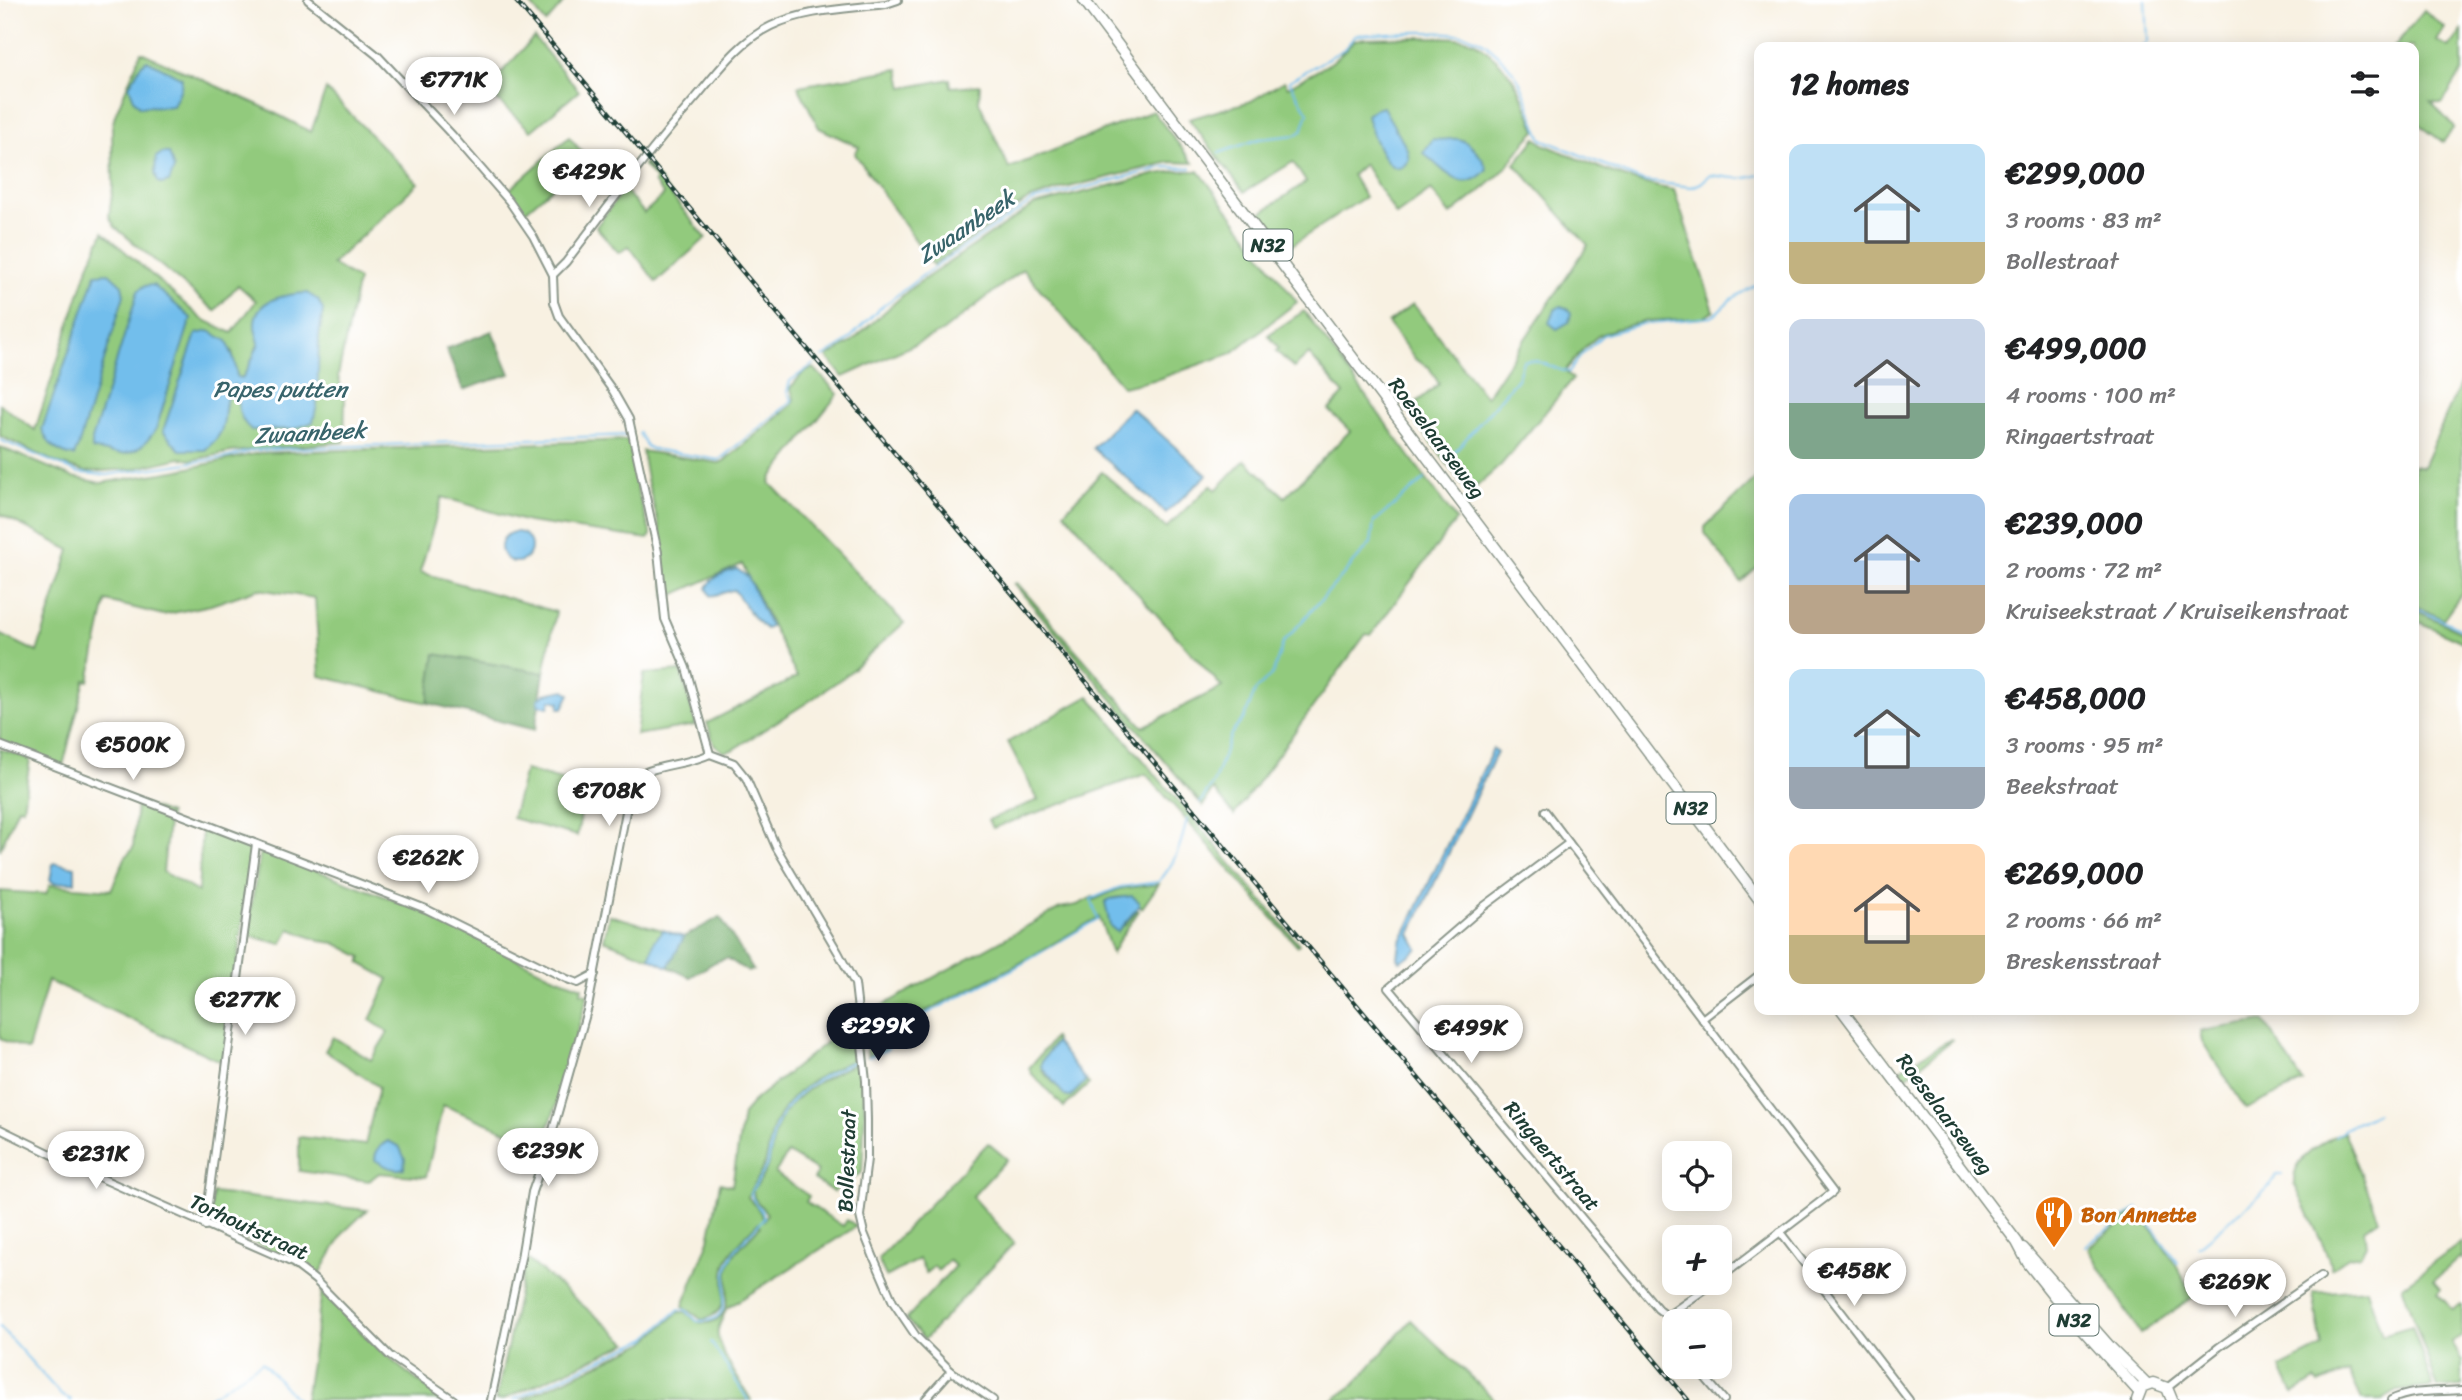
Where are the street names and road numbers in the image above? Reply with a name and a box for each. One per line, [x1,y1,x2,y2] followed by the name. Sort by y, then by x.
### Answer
[1244,230,1292,260] road number: N32
[1378,369,1496,507] street label: Roeselaarseweg
[1666,792,1716,824] road number: N32
[1886,1045,2004,1183] street label: Roeselaarseweg
[1494,1092,1610,1220] street label: Ringaertstraat
[826,1108,868,1213] street label: Bollestraat
[183,1183,315,1271] street label: Torhoutstraat
[2050,1304,2098,1336] road number: N32

